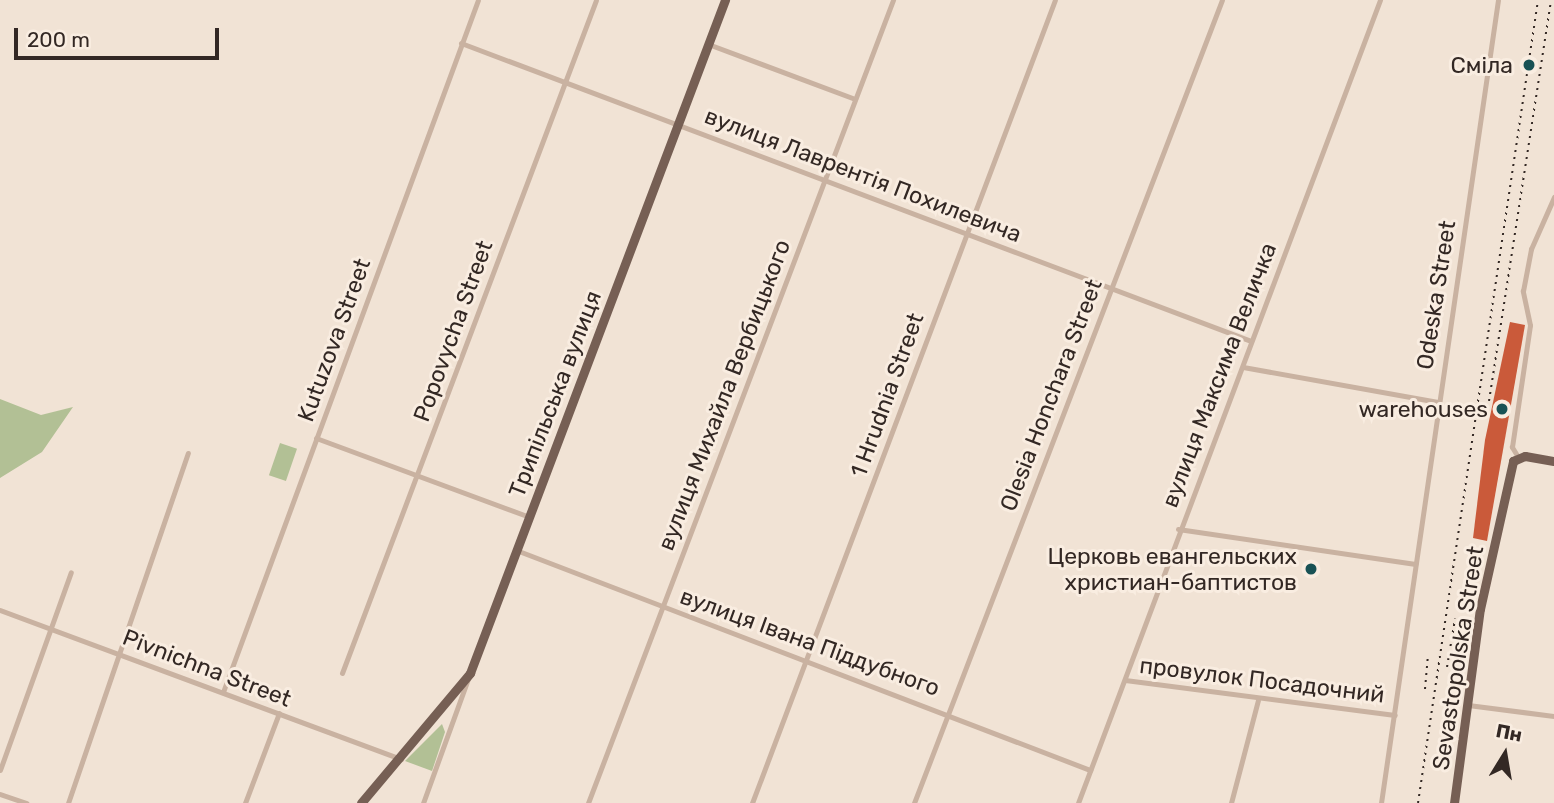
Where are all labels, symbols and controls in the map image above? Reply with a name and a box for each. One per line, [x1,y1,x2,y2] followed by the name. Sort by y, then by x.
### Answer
[18,14,222,58] scale bar
[27,27,90,52] text: 200 m
[1450,51,1513,79] place label: Сміла
[1519,55,1539,75] marker: Сміла
[701,102,1025,248] street label: вулиця Лаврентія Похилевича
[1411,219,1461,371] street label: Odeska Street
[652,236,796,554] street label: вулиця Михайла Вербицького
[407,237,499,425] street label: Popovycha Street
[1156,239,1282,511] street label: вулиця Максима Величка
[292,255,376,425] street label: Kutuzova Street
[994,275,1108,515] street label: Olesia Honchara Street
[503,287,607,501] street label: Трипільська вулиця
[845,309,929,481] street label: 1 Hrudnia Street
[1358,395,1488,423] place label: warehouses
[1494,401,1510,417] marker: warehouses
[1047,542,1297,596] place label: Церковь евангельских христиан-баптистов
[1427,544,1489,772] street label: Sevastopolska Street
[1303,561,1319,577] marker: Церковь евангельских христиан-баптистов
[676,582,944,702] street label: вулиця Івана Піддубного
[119,623,295,713] street label: Pivnichna Street
[1138,651,1386,709] street label: провулок Посадочний
[1470,719,1540,789] north arrow
[1494,719,1524,747] text: Пн

